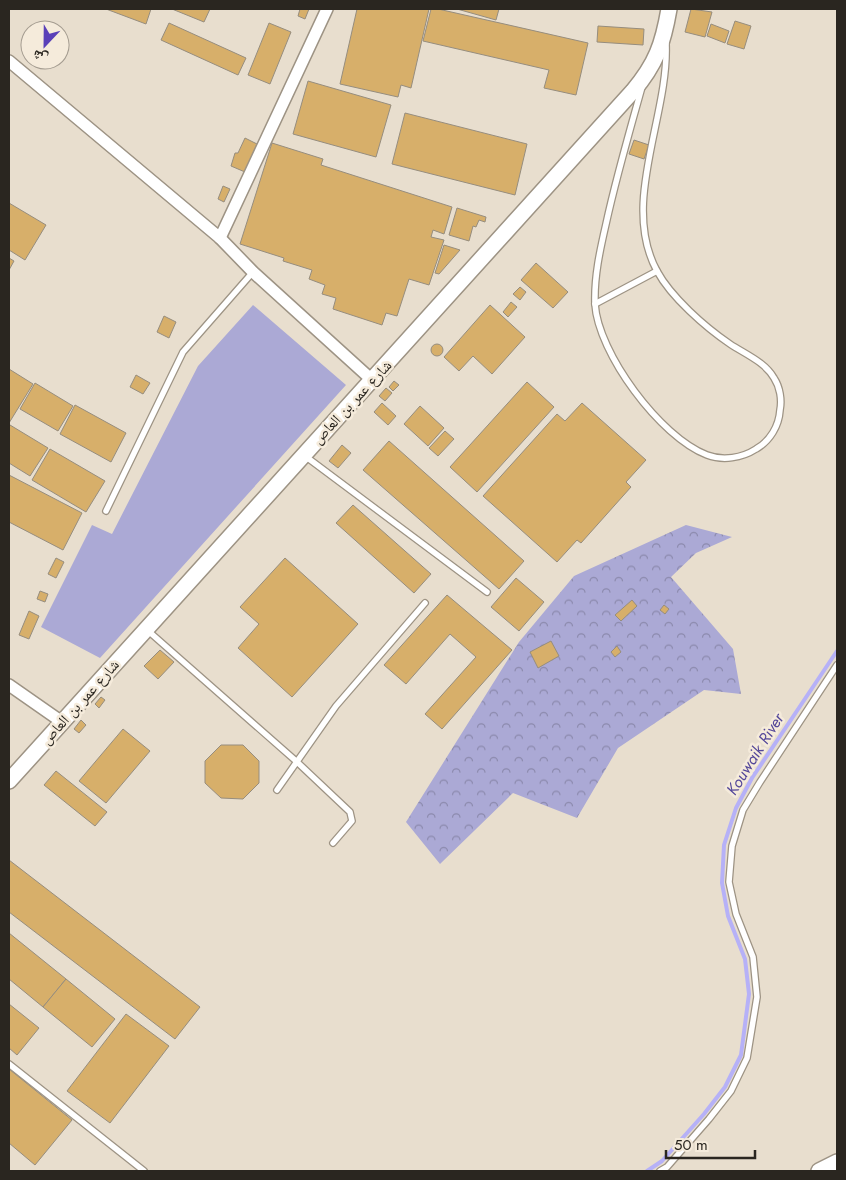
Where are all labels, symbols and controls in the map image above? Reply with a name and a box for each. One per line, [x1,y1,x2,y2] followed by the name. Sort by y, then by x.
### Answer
[20,20,70,70] north arrow
[29,45,51,69] text: ش
[307,355,397,449] street label: شارع عمر بن العاص
[36,654,124,749] street label: شارع عمر بن العاص
[721,707,790,799] water label: Kouwaik River
[666,1128,755,1160] scale bar
[674,1134,708,1156] text: 50 m

